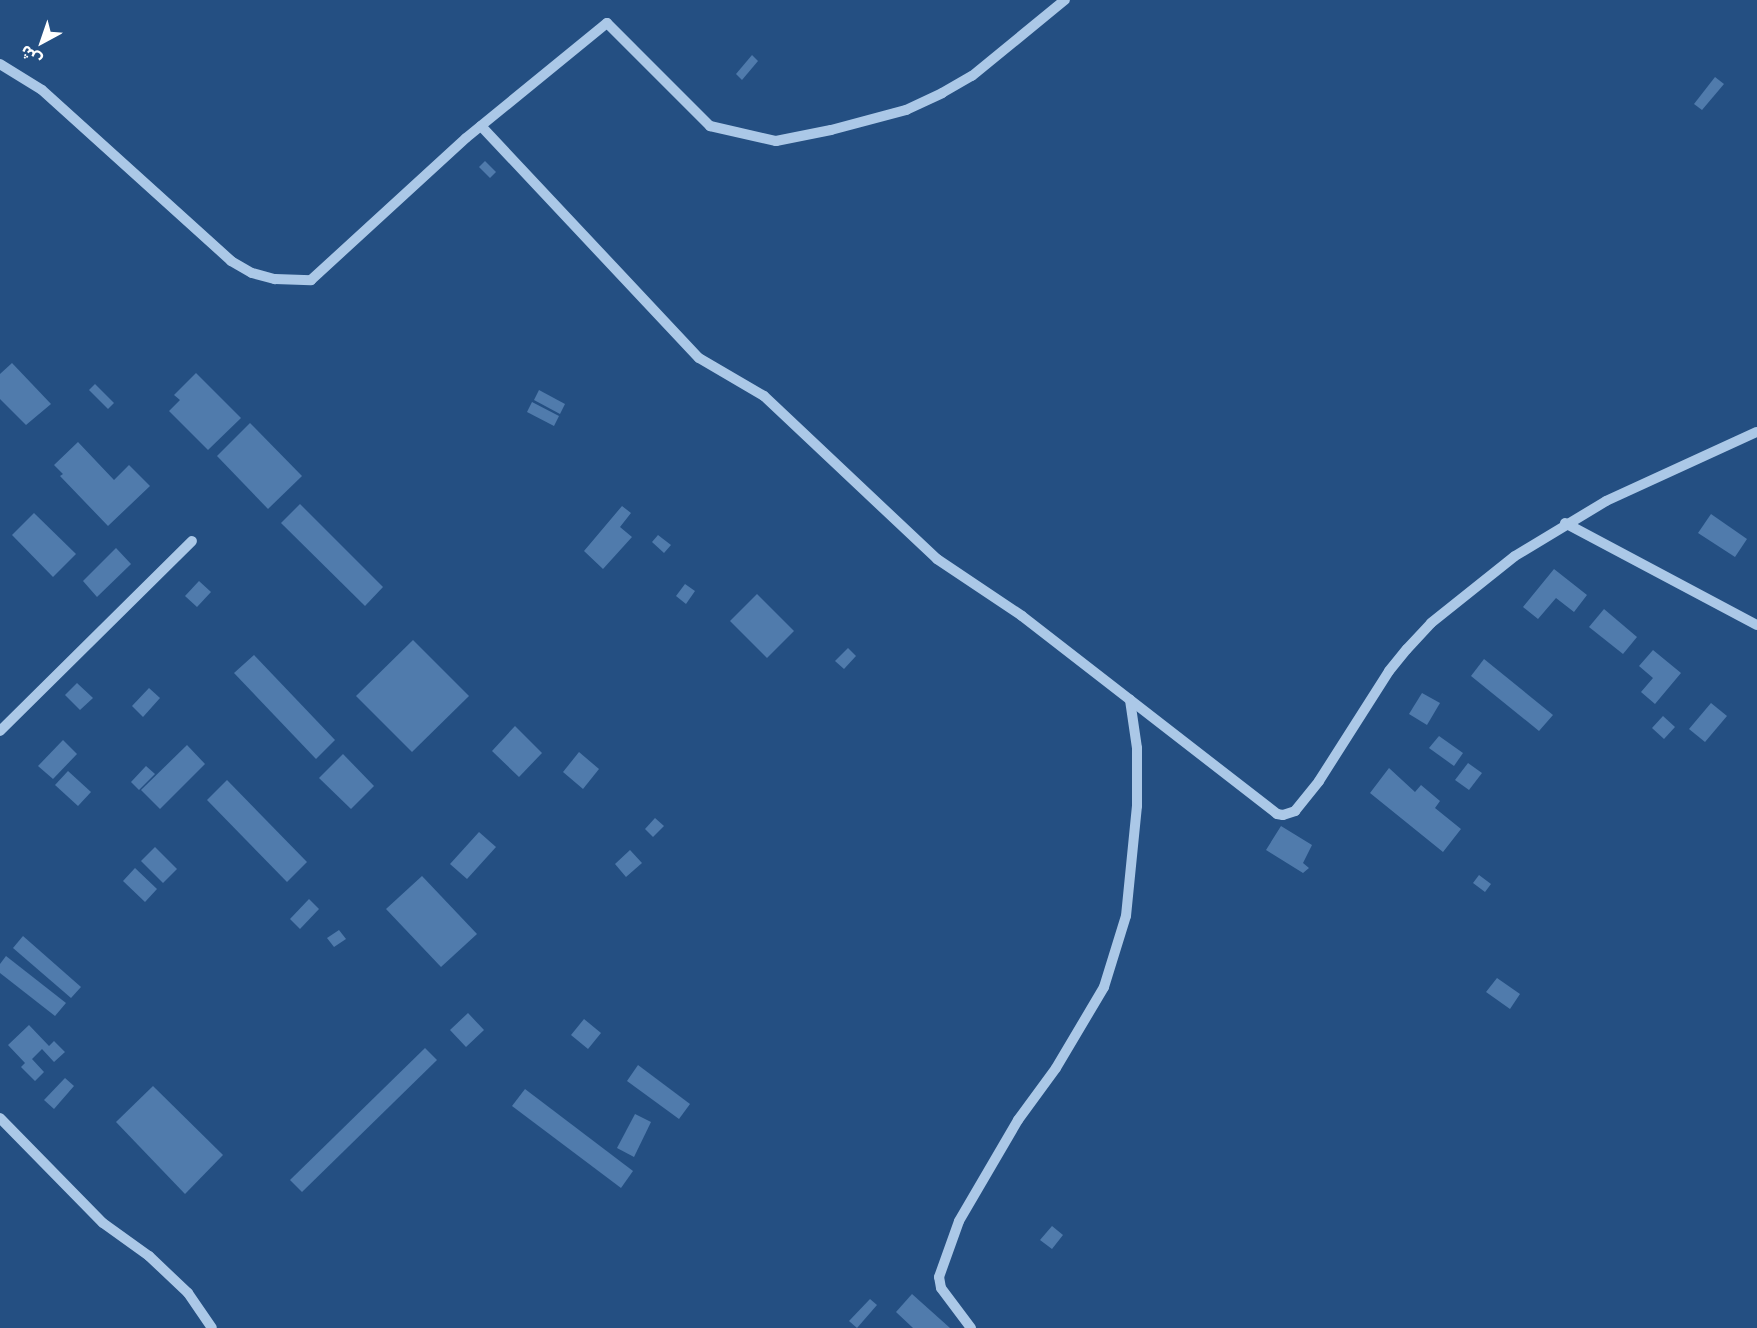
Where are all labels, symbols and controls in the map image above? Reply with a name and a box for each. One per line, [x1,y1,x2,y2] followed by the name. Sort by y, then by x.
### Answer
[12,12,72,72] north arrow
[16,41,45,70] text: ش

